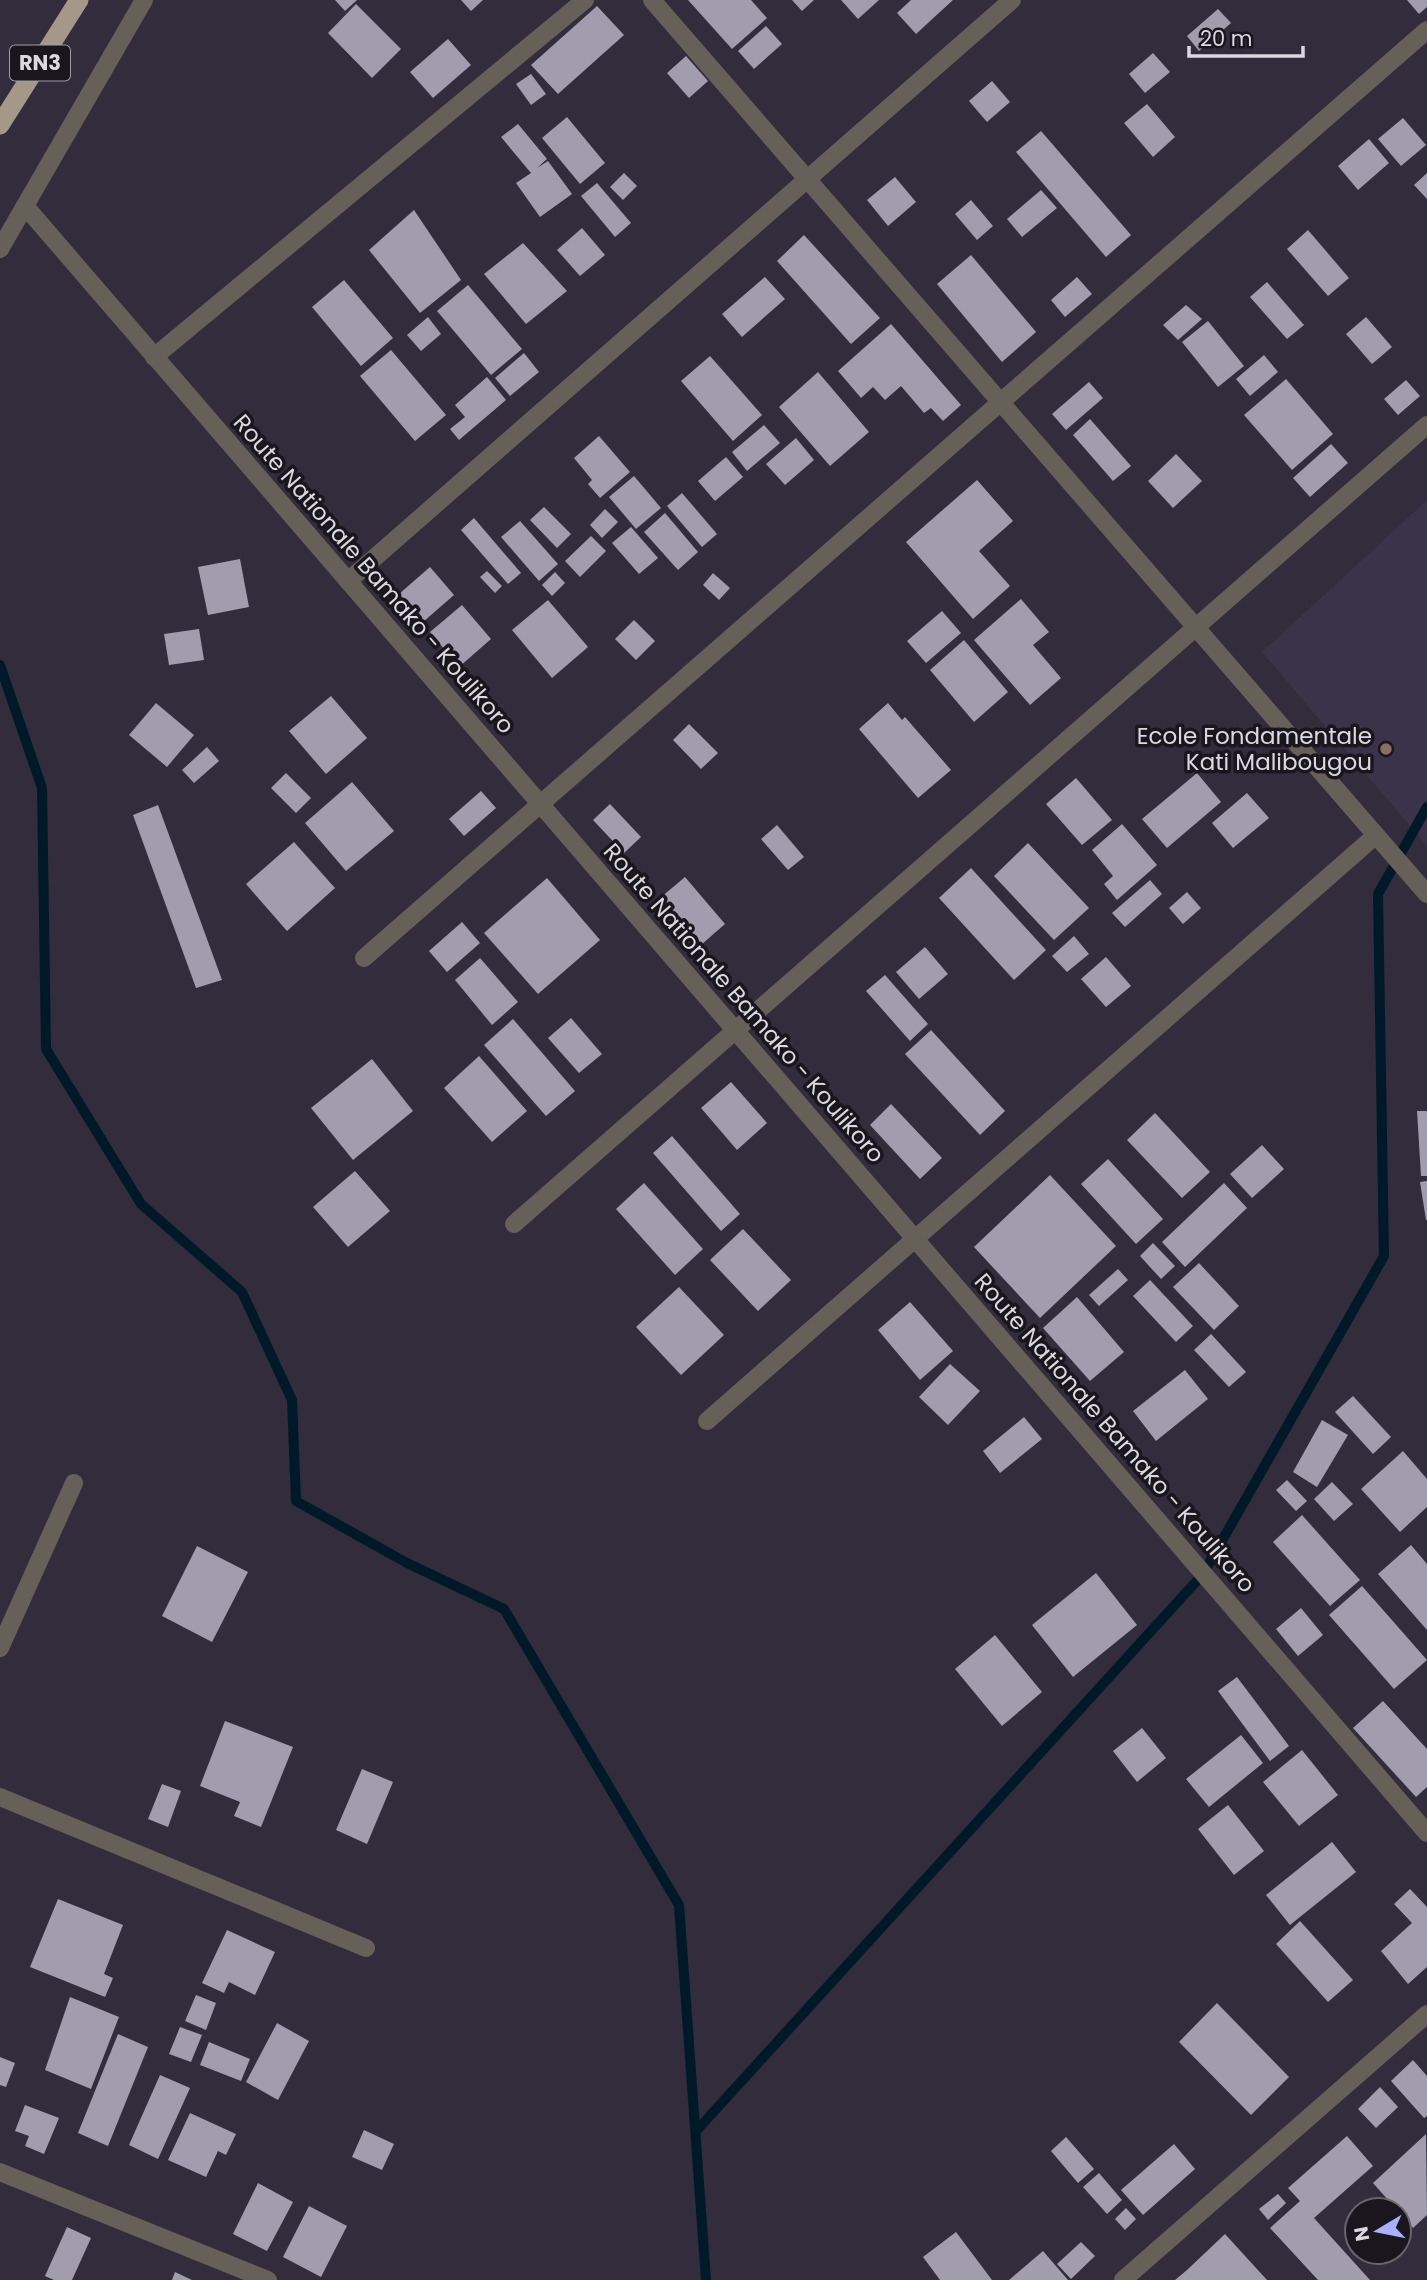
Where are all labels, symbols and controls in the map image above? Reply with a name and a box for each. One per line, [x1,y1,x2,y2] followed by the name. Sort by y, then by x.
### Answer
[1189,14,1303,58] scale bar
[1200,24,1253,53] text: 20 m
[10,46,70,80] road number: RN3
[226,407,522,741] street label: Route Nationale Bamako - Koulikoro
[1137,720,1372,778] place label: Ecole Fondamentale Kati Malibougou
[1378,741,1394,757] marker: Ecole Fondamentale Kati Malibougou
[596,836,892,1170] street label: Route Nationale Bamako - Koulikoro
[967,1266,1263,1600] street label: Route Nationale Bamako - Koulikoro
[1343,2196,1413,2266] north arrow
[1347,2224,1376,2243] text: N

